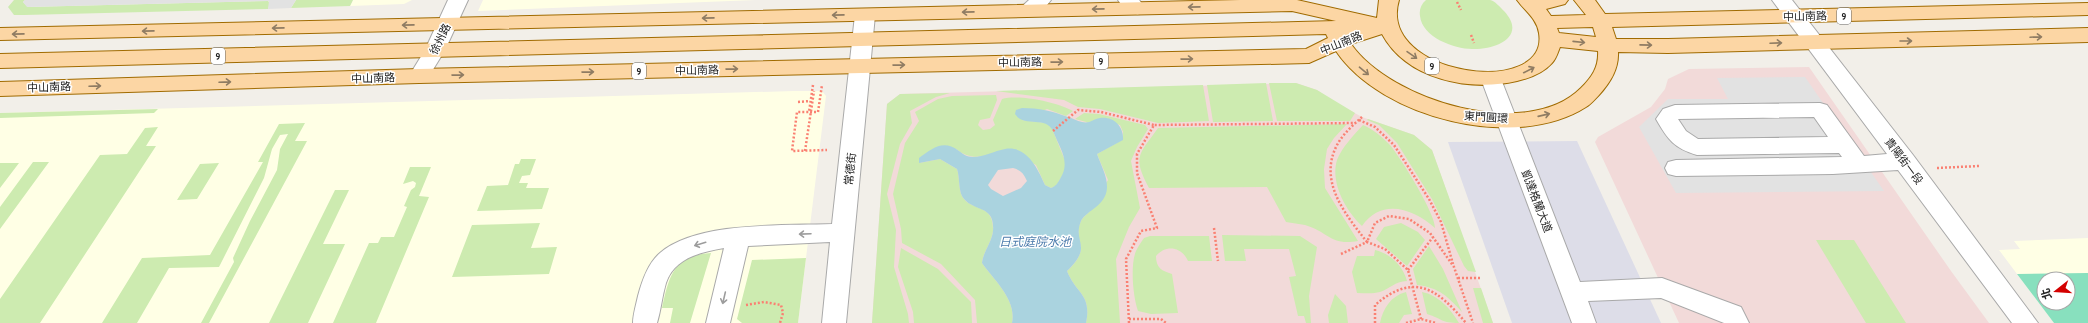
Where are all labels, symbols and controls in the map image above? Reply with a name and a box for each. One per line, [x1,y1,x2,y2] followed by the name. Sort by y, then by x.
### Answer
[1188,3,1201,11] one-way arrow
[1092,6,1105,13] one-way arrow
[1837,8,1851,24] road number: 9
[962,9,975,16] one-way arrow
[1783,9,1827,23] street label: 中山南路
[832,12,845,19] one-way arrow
[702,15,715,22] one-way arrow
[402,21,415,29] one-way arrow
[426,21,454,57] street label: 徐州路
[272,24,285,32] one-way arrow
[142,27,155,35] one-way arrow
[1318,28,1364,58] street label: 中山南路
[12,30,25,37] one-way arrow
[2029,33,2042,40] one-way arrow
[1899,37,1912,45] one-way arrow
[1572,38,1585,45] one-way arrow
[1769,39,1782,47] one-way arrow
[1639,41,1652,49] one-way arrow
[211,48,225,64] road number: 9
[1407,51,1418,59] one-way arrow
[1094,53,1108,69] road number: 9
[998,55,1042,69] street label: 中山南路
[1180,55,1193,63] one-way arrow
[1050,58,1063,65] one-way arrow
[1425,58,1439,74] road number: 9
[892,61,905,69] one-way arrow
[632,63,646,79] road number: 9
[675,63,719,77] street label: 中山南路
[725,65,738,73] one-way arrow
[1359,66,1370,75] one-way arrow
[1522,66,1534,73] one-way arrow
[581,69,594,76] one-way arrow
[351,70,395,86] street label: 中山南路
[451,72,464,79] one-way arrow
[218,78,231,86] one-way arrow
[27,79,71,95] street label: 中山南路
[88,82,101,90] one-way arrow
[1464,108,1508,126] street label: 東門圓環
[1538,111,1551,118] one-way arrow
[1882,135,1926,187] street label: 貴陽街一段
[841,152,859,186] street label: 常德街
[1519,168,1555,234] street label: 凱達格蘭大道
[799,230,812,238] one-way arrow
[999,234,1073,249] water label: 日式庭院水池
[693,241,706,248] one-way arrow
[2036,271,2076,311] north arrow
[2038,287,2055,301] text: 北
[719,291,727,304] one-way arrow

